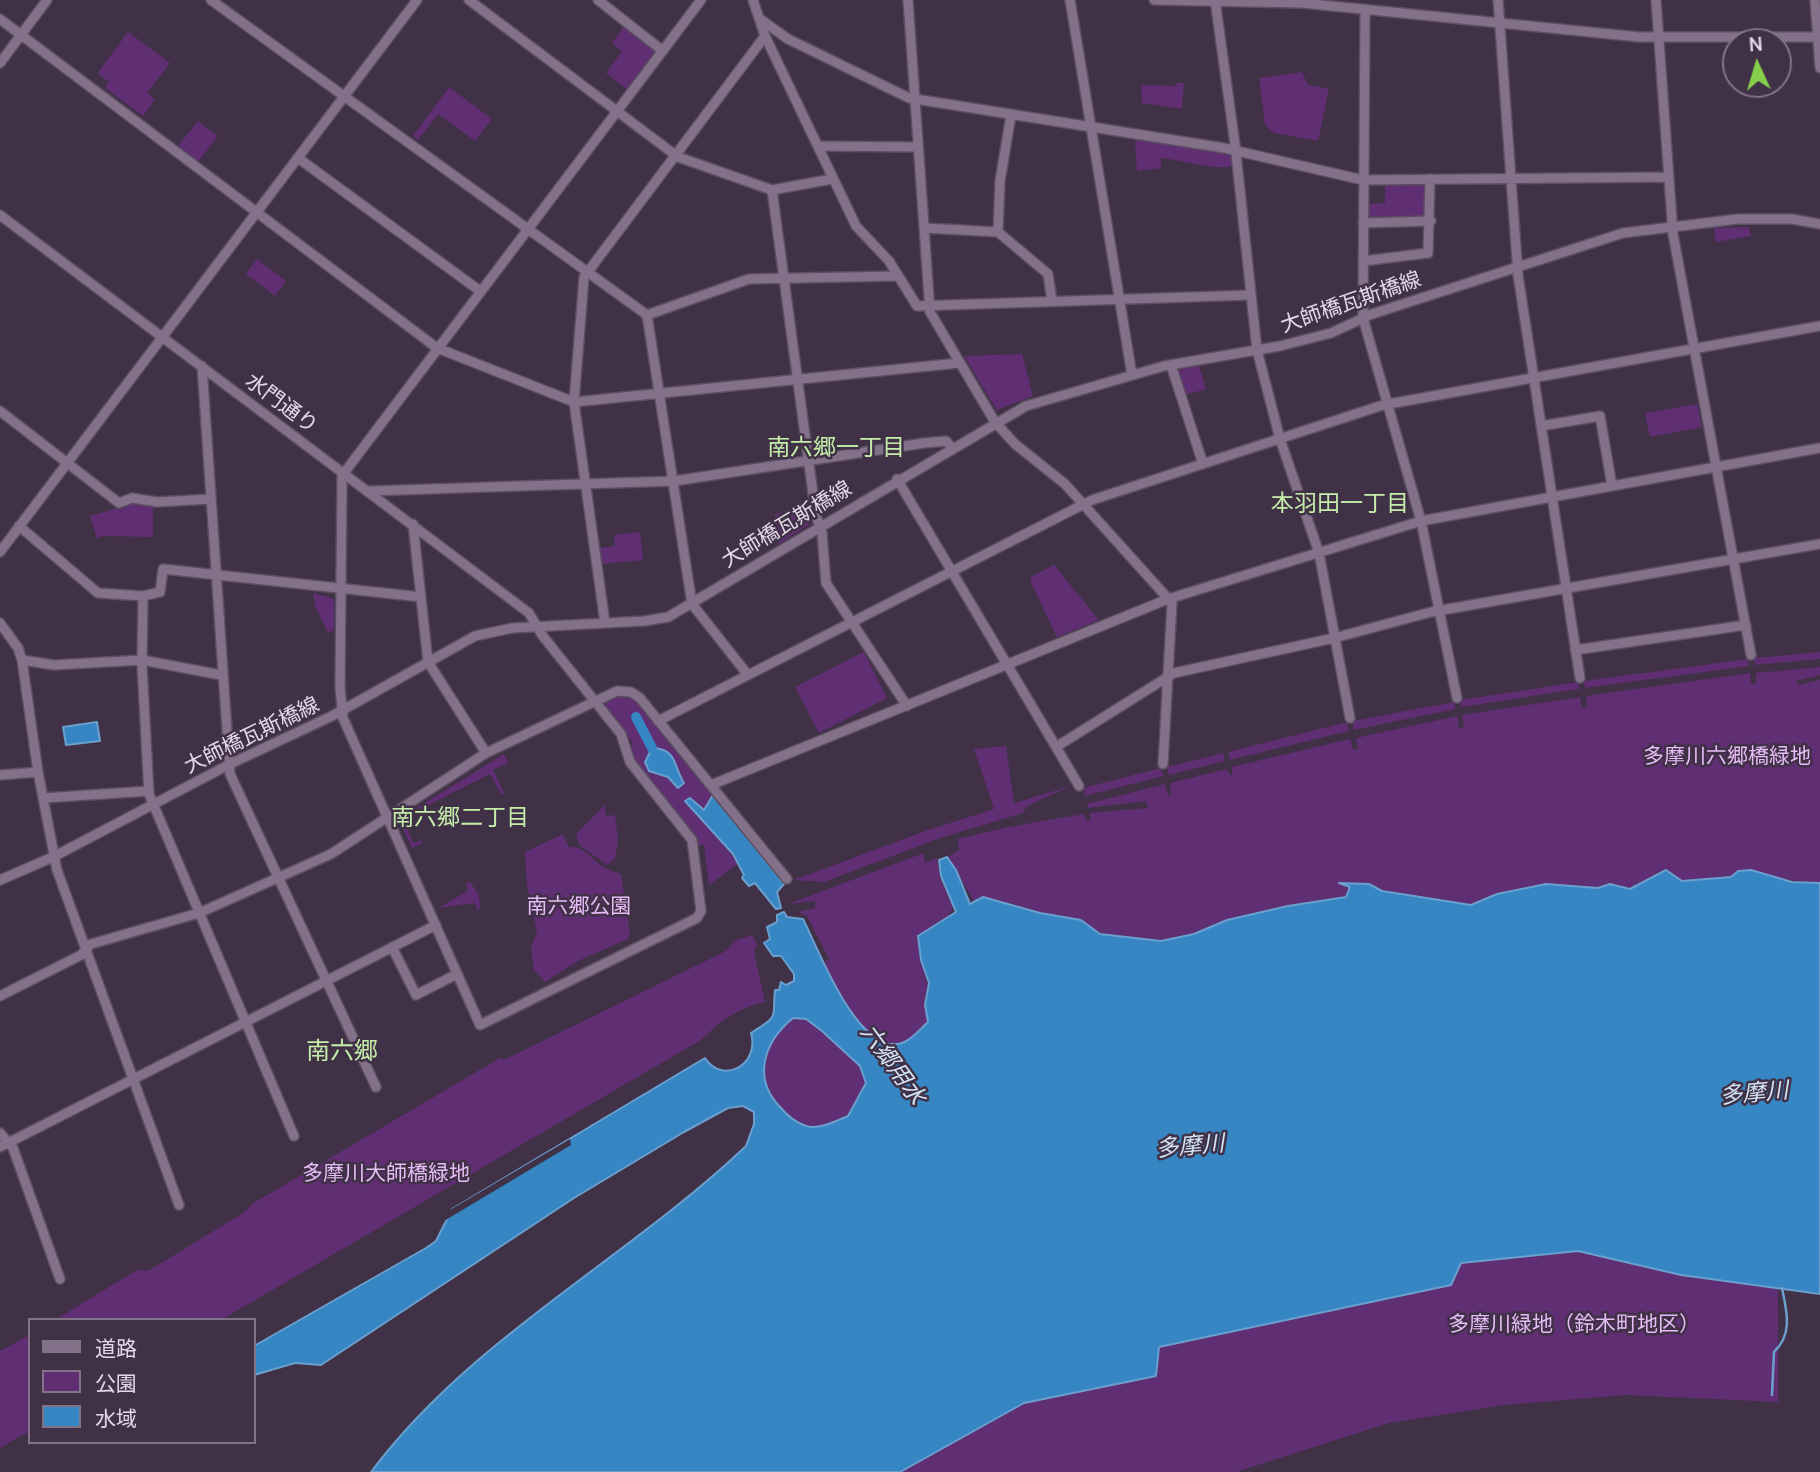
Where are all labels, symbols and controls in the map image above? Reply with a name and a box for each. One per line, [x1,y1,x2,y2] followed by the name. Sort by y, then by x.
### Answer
[1722,28,1792,98] north arrow
[1748,31,1763,57] text: N
[1277,267,1425,339] street label: 大師橋瓦斯橋線
[240,369,322,439] street label: 水門通り
[767,435,905,463] district label: 南六郷一丁目
[718,476,856,574] street label: 大師橋瓦斯橋線
[1271,491,1409,519] district label: 本羽田一丁目
[180,692,324,780] street label: 大師橋瓦斯橋線
[1643,744,1811,770] park label: 多摩川六郷橋緑地
[391,805,529,833] district label: 南六郷二丁目
[527,894,631,920] park label: 南六郷公園
[854,1020,930,1110] water label: 六郷用水
[306,1038,378,1066] district label: 南六郷
[1718,1077,1790,1111] water label: 多摩川
[1154,1130,1226,1164] water label: 多摩川
[302,1161,470,1187] park label: 多摩川大師橋緑地
[1448,1312,1700,1338] park label: 多摩川緑地（鈴木町地区）
[28,1318,256,1444] legend
[95,1334,137,1362] text: 道路
[95,1369,137,1397] text: 公園
[95,1404,137,1432] text: 水域

